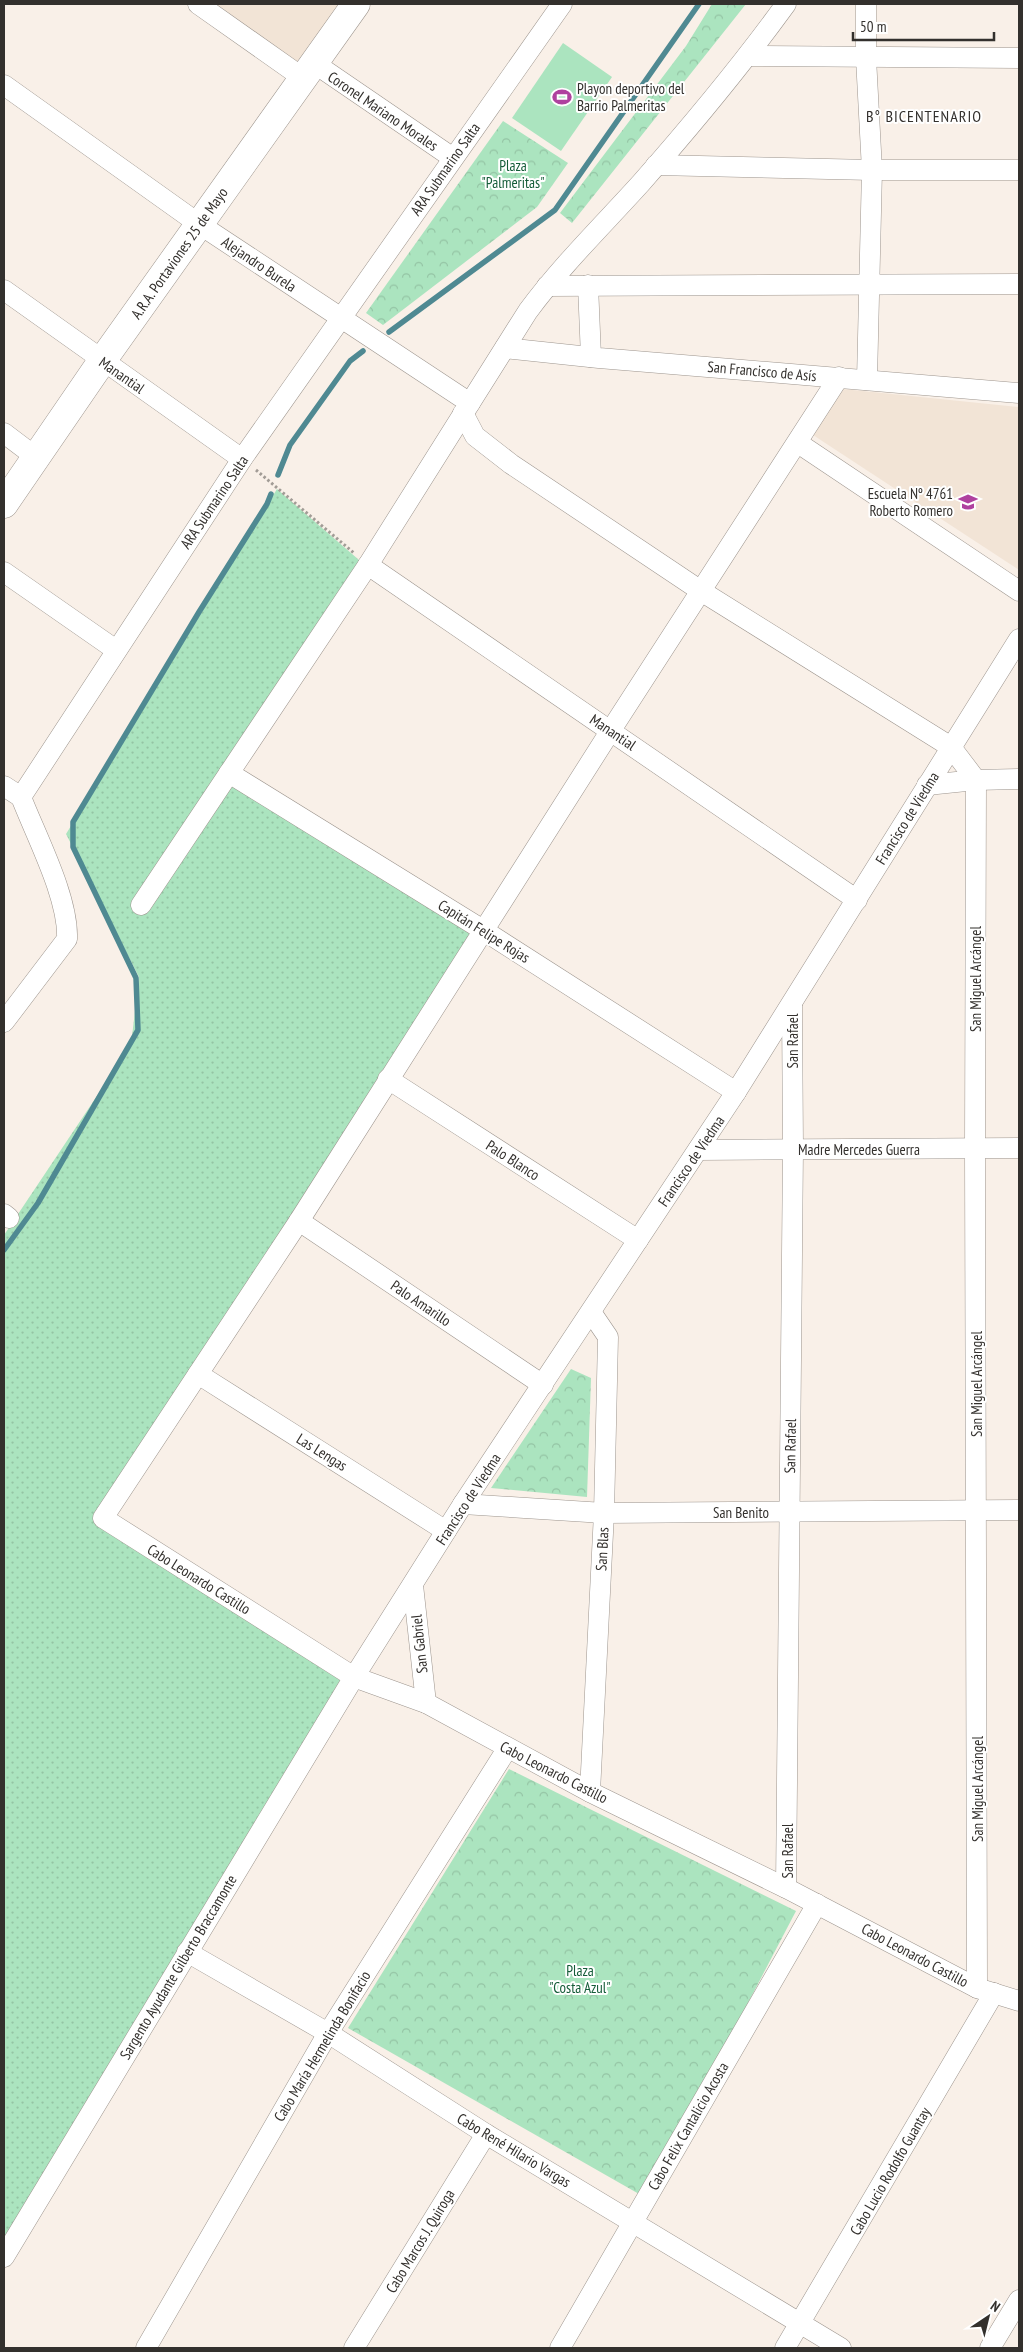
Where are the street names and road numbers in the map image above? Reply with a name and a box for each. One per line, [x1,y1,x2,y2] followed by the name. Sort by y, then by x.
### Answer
[324,67,442,155] street label: Coronel Mariano Morales
[406,119,484,219] street label: ARA Submarino Salta
[126,183,232,323] street label: A.R.A. Portaviones 25 de Mayo
[218,232,300,296] street label: Alejandro Burela
[95,352,149,398] street label: Manantial
[707,357,817,385] street label: San Francisco de Asís
[176,452,252,552] street label: ARA Submarino Salta
[586,710,640,755] street label: Manantial
[871,768,943,868] street label: Francisco de Viedma
[435,895,533,967] street label: Capitán Felipe Rojas
[966,926,985,1032] street label: San Miguel Arcángel
[783,1013,802,1068] street label: San Rafael
[654,1112,728,1210] street label: Francisco de Viedma
[483,1136,543,1184] street label: Palo Blanco
[798,1140,920,1159] street label: Madre Mercedes Guerra
[387,1276,455,1330] street label: Palo Amarillo
[967,1331,986,1437] street label: San Miguel Arcángel
[780,1418,800,1474] street label: San Rafael
[293,1429,351,1475] street label: Las Lengas
[431,1450,505,1548] street label: Francisco de Viedma
[713,1503,769,1522] street label: San Benito
[591,1527,613,1571] street label: San Blas
[144,1540,254,1618] street label: Cabo Leonardo Castillo
[406,1613,432,1674] street label: San Gabriel
[968,1736,987,1842] street label: San Miguel Arcángel
[497,1737,611,1807] street label: Cabo Leonardo Castillo
[778,1823,797,1878] street label: San Rafael
[115,1871,241,2063] street label: Sargento Ayudante Gilberto Braccamonte
[858,1919,972,1991] street label: Cabo Leonardo Castillo
[269,1967,375,2125] street label: Cabo María Hermelinda Bonifacio
[644,2059,732,2193] street label: Cabo Felix Cantalicio Acosta
[846,2103,935,2238] street label: Cabo Lucio Rodolfo Guantay
[454,2109,574,2191] street label: Cabo René Hilario Vargas
[382,2186,458,2296] street label: Cabo Marcos J. Quiroga

